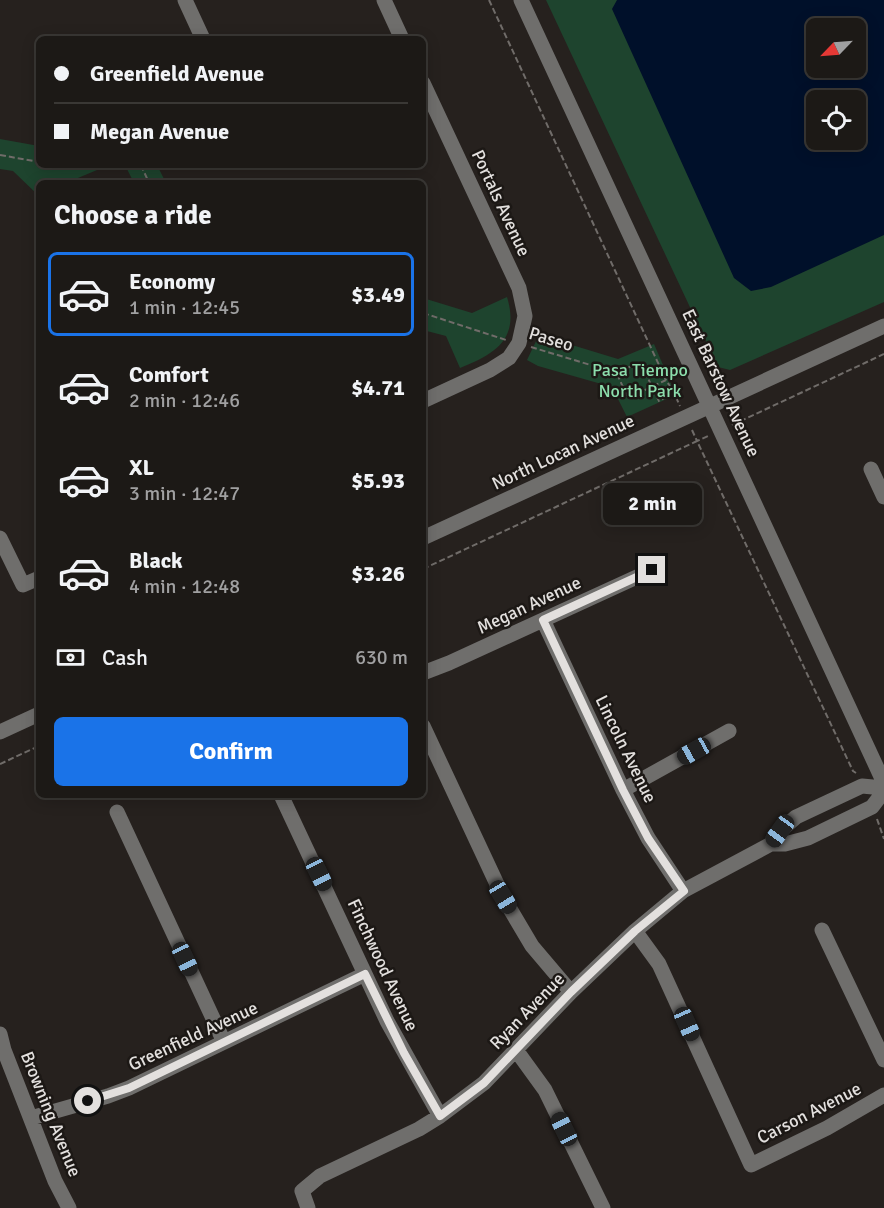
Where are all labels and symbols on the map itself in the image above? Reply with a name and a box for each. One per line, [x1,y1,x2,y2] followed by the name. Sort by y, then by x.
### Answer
[806,18,866,78] north arrow
[467,146,535,260] street label: Portals Avenue
[677,306,765,460] street label: East Barstow Avenue
[526,322,576,356] street label: Paseo
[592,359,688,402] park label: Pasa Tiempo North Park
[488,409,638,495] street label: North Locan Avenue
[602,483,702,525] callout: 2 min
[638,556,665,583] route end
[473,571,585,639] street label: Megan Avenue
[590,692,662,806] street label: Lincoln Avenue
[674,734,714,768] car
[762,811,798,851] car
[303,854,335,894] car
[486,877,520,917] car
[343,895,423,1035] street label: Finchwood Avenue
[169,939,201,979] car
[485,968,569,1054] street label: Ryan Avenue
[125,996,261,1076] street label: Greenfield Avenue
[671,1004,703,1044] car
[16,1048,86,1180] street label: Browning Avenue
[753,1077,865,1149] street label: Carson Avenue
[74,1087,101,1114] route start
[548,1109,580,1149] car

